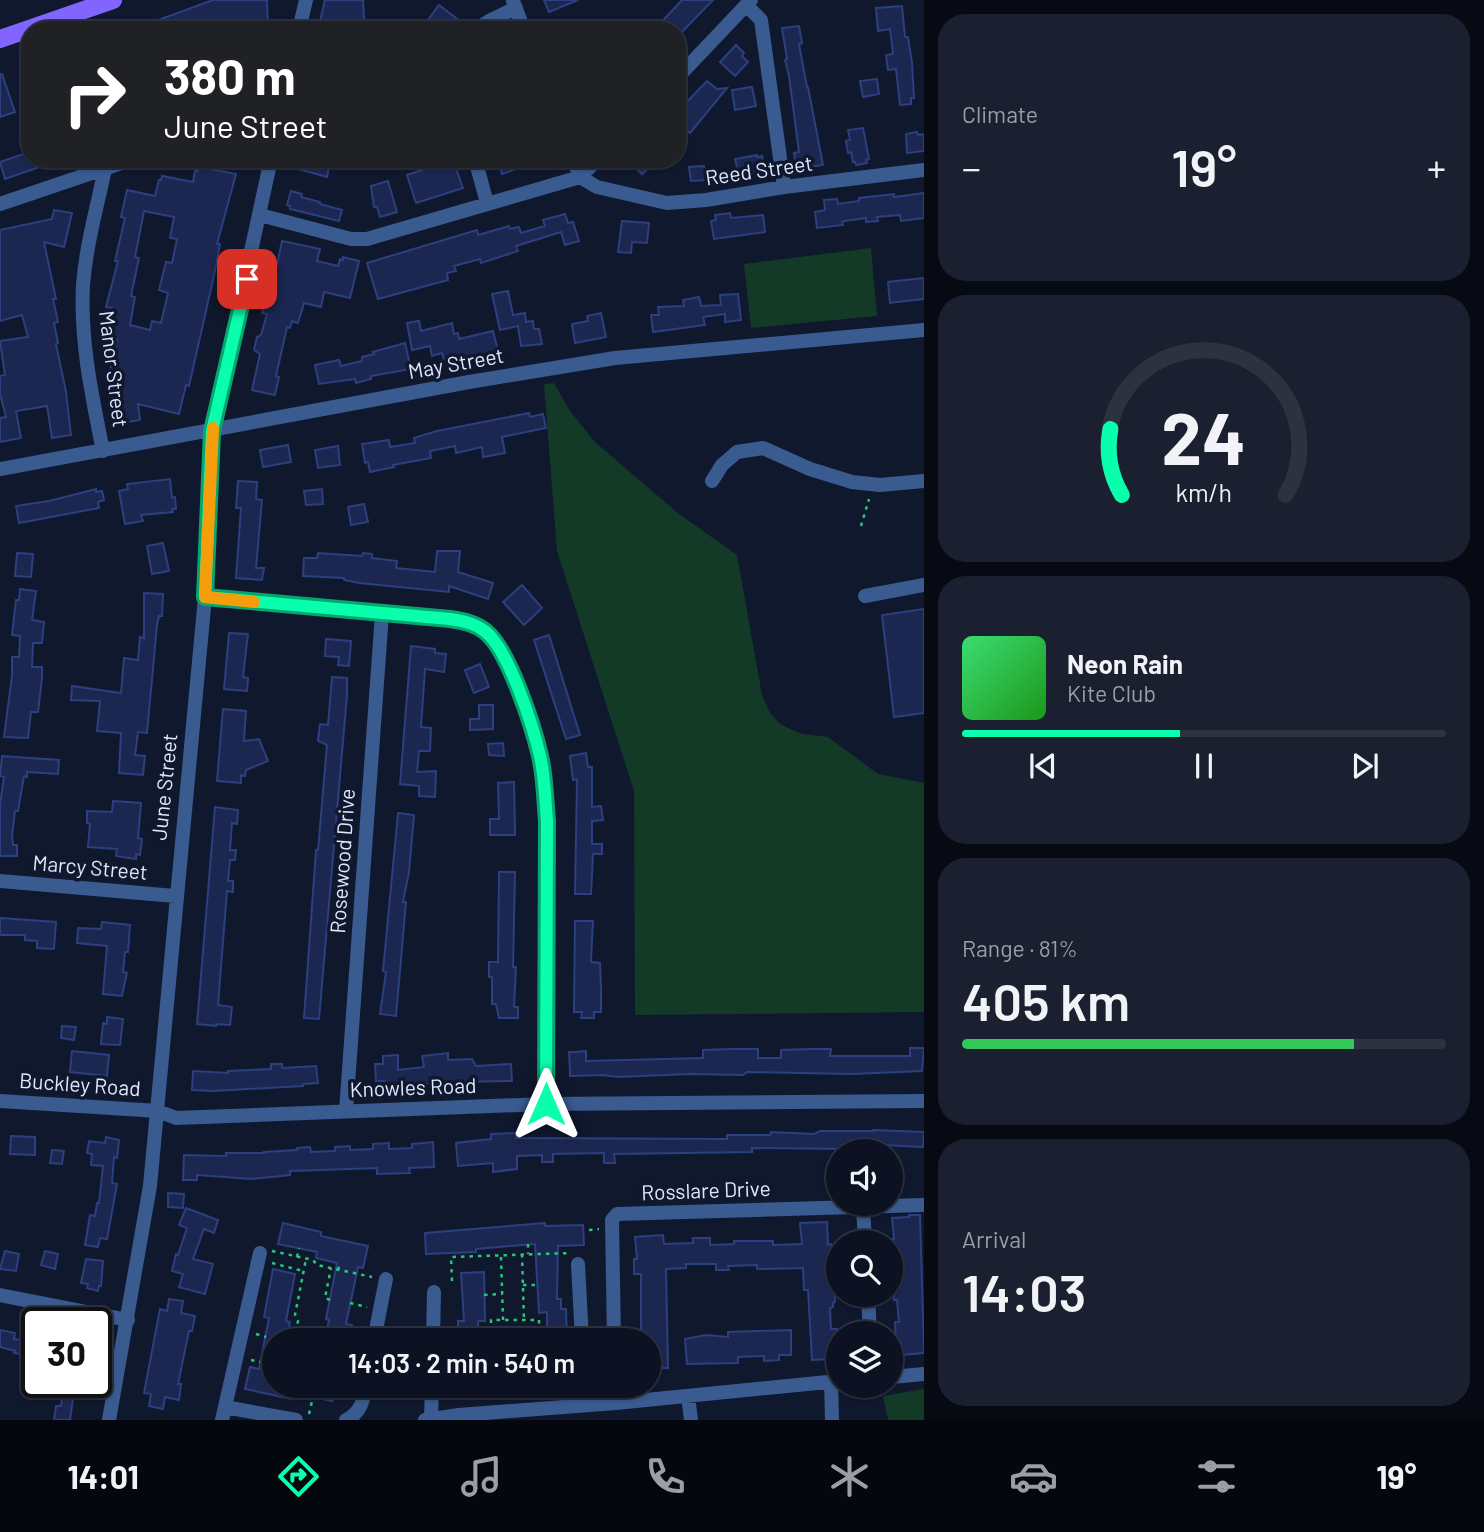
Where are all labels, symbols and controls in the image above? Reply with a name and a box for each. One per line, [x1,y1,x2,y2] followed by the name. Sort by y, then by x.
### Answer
[164,46,296,105] text: 380 m
[49,49,140,140] icon: right
[962,100,1038,128] text: Climate
[164,106,327,144] text: June Street
[1171,135,1237,197] text: 19°
[962,144,981,190] text: −
[1427,144,1446,190] text: +
[703,150,814,189] street label: Reed Street
[217,249,277,309] pin
[228,260,266,298] icon: arrive
[95,309,134,429] street label: Manor Street
[406,342,506,383] street label: May Street
[1162,392,1246,480] text: 24
[1176,477,1232,507] text: km/h
[1067,648,1183,679] text: Neon Rain
[1067,679,1156,707] text: Kite Club
[145,732,182,841] street label: June Street
[1024,747,1062,785] icon: previous
[1185,747,1223,785] icon: pause
[1346,747,1384,785] icon: next
[324,788,359,934] street label: Rosewood Drive
[32,849,149,884] street label: Marcy Street
[962,934,1078,962] text: Range · 81%
[962,969,1130,1031] text: 405 km
[19,1067,142,1100] street label: Buckley Road
[509,1067,583,1141] position arrow
[349,1072,477,1101] street label: Knowles Road
[826,1139,903,1398] map controls
[826,1139,903,1216] button: sound
[641,1175,771,1204] street label: Rosslare Drive
[962,1225,1026,1253] text: Arrival
[826,1230,903,1307] button: search
[962,1260,1086,1322] text: 14:03
[21,1307,112,1398] speed limit sign: 30
[826,1321,903,1398] button: layers
[348,1347,575,1378] text: 14:03 · 2 min · 540 m
[274,1452,323,1501] icon: directions
[457,1452,506,1501] icon: music
[641,1452,690,1501] icon: phone
[825,1452,874,1501] icon: climate
[1009,1452,1058,1501] icon: car
[1192,1452,1241,1501] icon: filters
[67,1457,139,1495] text: 14:01
[1376,1457,1417,1495] text: 19°

